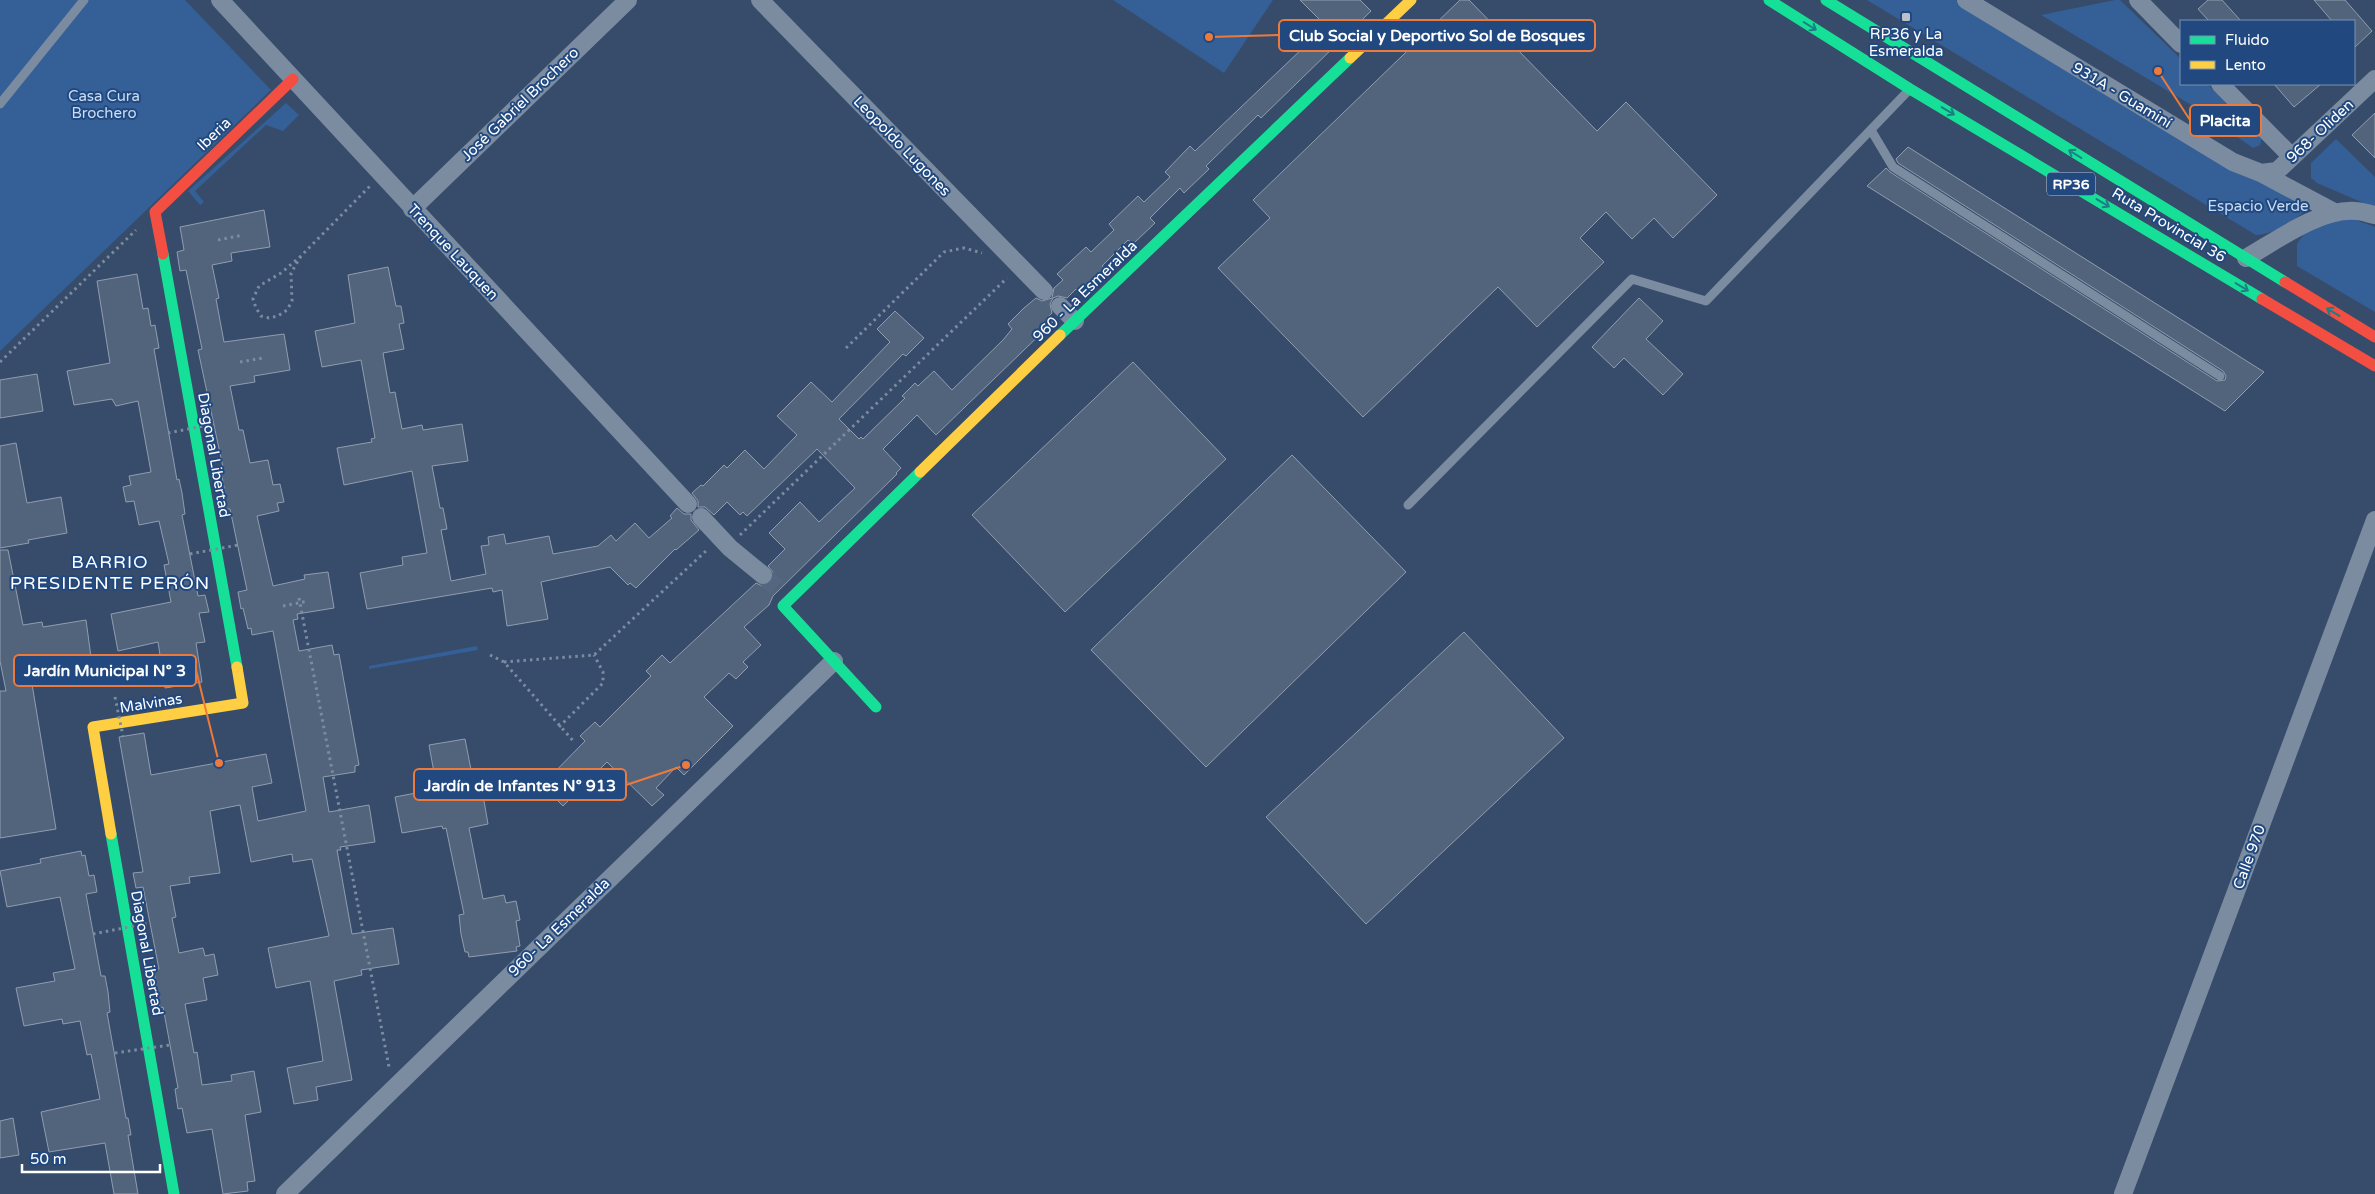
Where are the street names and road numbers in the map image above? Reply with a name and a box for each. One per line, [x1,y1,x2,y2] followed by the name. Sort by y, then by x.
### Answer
[458,43,582,165] street label: José Gabriel Brochero
[2069,58,2175,132] street label: 931A - Guaminí
[850,92,954,200] street label: Leopoldo Lugones
[2283,95,2357,167] street label: 968- Oliden
[193,114,235,154] street label: Iberia
[2047,172,2095,195] road number: RP36
[2109,184,2229,266] street label: Ruta Provincial 36
[404,200,502,304] street label: Trenque Lauquen
[1029,237,1141,345] street label: 960 - La Esmeralda
[194,391,234,519] street label: Diagonal Libertad
[118,689,184,717] street label: Malvinas
[2229,822,2269,892] street label: Calle 970
[505,874,613,980] street label: 960- La Esmeralda
[127,889,167,1017] street label: Diagonal Libertad

